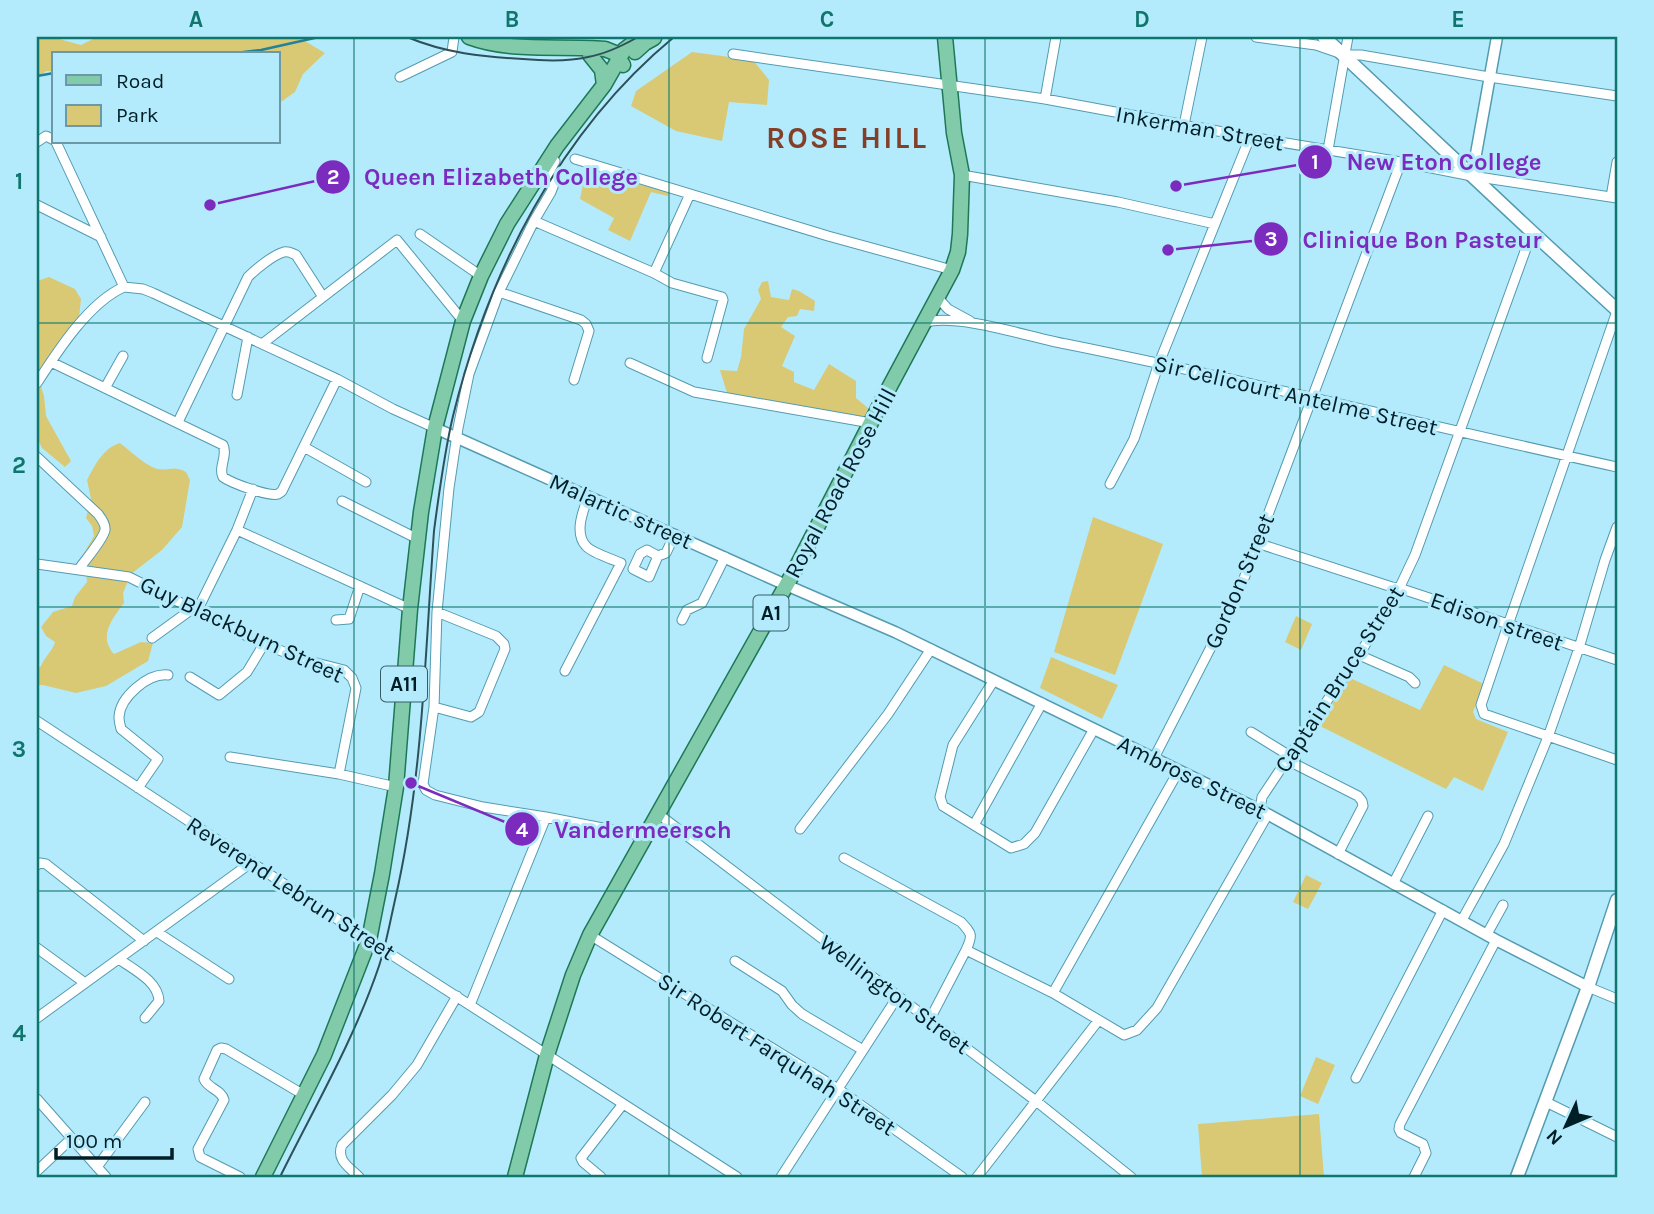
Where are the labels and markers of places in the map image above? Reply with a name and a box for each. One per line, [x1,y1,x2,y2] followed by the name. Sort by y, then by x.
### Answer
[1298,139,1556,184] callout: New Eton College
[315,154,652,199] callout: Queen Elizabeth College
[1253,217,1555,262] callout: Clinique Bon Pasteur
[505,807,745,852] callout: Vandermeersch

